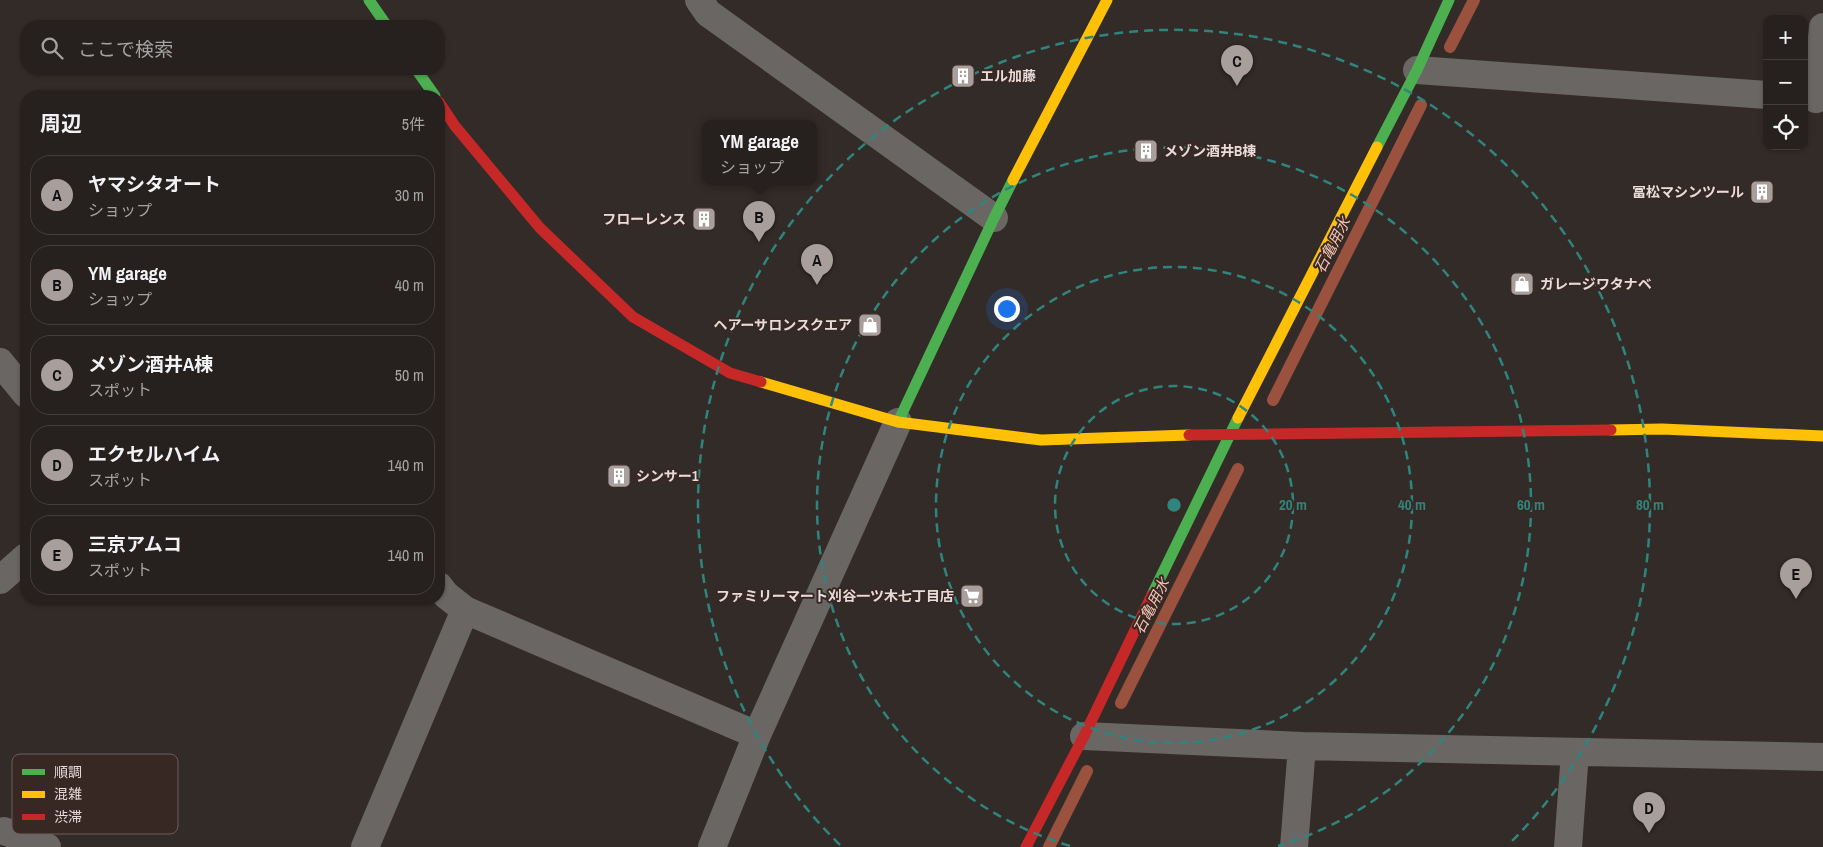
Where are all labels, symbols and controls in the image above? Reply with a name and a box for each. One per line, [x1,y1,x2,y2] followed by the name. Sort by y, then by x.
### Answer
[1763,15,1808,150] map controls
[1763,15,1808,60] button: +
[20,20,445,75] search box
[38,34,66,62] icon: search
[78,36,173,62] text: ここで検索
[1221,45,1253,86] pin: C
[1763,60,1808,105] button: −
[950,63,976,89] building icon: エル加藤
[980,67,1036,85] place label: エル加藤
[1763,105,1808,150] button: locate
[40,109,82,138] text: 周辺
[402,113,425,135] text: 5件
[702,120,817,185] popup
[720,128,799,154] text: YM garage
[1133,138,1159,164] building icon: メゾン酒井B棟
[1164,142,1256,160] place label: メゾン酒井B棟
[720,156,784,178] text: ショップ
[88,171,221,197] text: ヤマシタオート
[1749,179,1775,205] building icon: 冨松マシンツール
[1632,183,1744,201] place label: 冨松マシンツール
[52,184,62,206] text: A
[395,184,424,206] text: 30 m
[88,199,152,221] text: ショップ
[743,201,775,242] pin: B
[691,206,717,232] building icon: フローレンス
[602,210,686,228] place label: フローレンス
[1309,212,1356,277] water label: 石亀用水
[801,244,833,285] pin: A
[88,260,167,286] text: YM garage
[1509,271,1535,297] shop icon: ガレージワタナベ
[52,274,62,296] text: B
[395,274,424,296] text: 40 m
[1540,275,1652,293] place label: ガレージワタナベ
[88,288,152,310] text: ショップ
[994,296,1020,322] your location
[857,312,883,338] shop icon: ヘアーサロンスクエア
[713,316,852,334] place label: ヘアーサロンスクエア
[88,351,213,377] text: メゾン酒井A棟
[52,364,62,386] text: C
[395,364,424,386] text: 50 m
[88,379,152,401] text: スポット
[88,441,220,467] text: エクセルハイム
[52,454,62,476] text: D
[388,454,424,476] text: 140 m
[606,463,632,489] building icon: シンサー1
[636,467,699,485] place label: シンサー1
[88,469,152,491] text: スポット
[1279,494,1307,515] text: 20 m
[1398,494,1426,515] text: 40 m
[1517,494,1545,515] text: 60 m
[1636,494,1664,515] text: 80 m
[1165,496,1183,514] centre of rings
[88,531,182,557] text: 三京アムコ
[53,544,61,566] text: E
[388,544,424,566] text: 140 m
[1780,558,1812,599] pin: E
[88,559,152,581] text: スポット
[1128,573,1175,638] water label: 石亀用水
[959,583,985,609] supermarket icon: ファミリーマート刈谷一ツ木七丁目店
[716,587,954,605] place label: ファミリーマート刈谷一ツ木七丁目店
[12,754,178,834] legend
[54,763,82,781] text: 順調
[54,785,82,803] text: 混雑
[1633,792,1665,833] pin: D
[54,808,82,826] text: 渋滞

